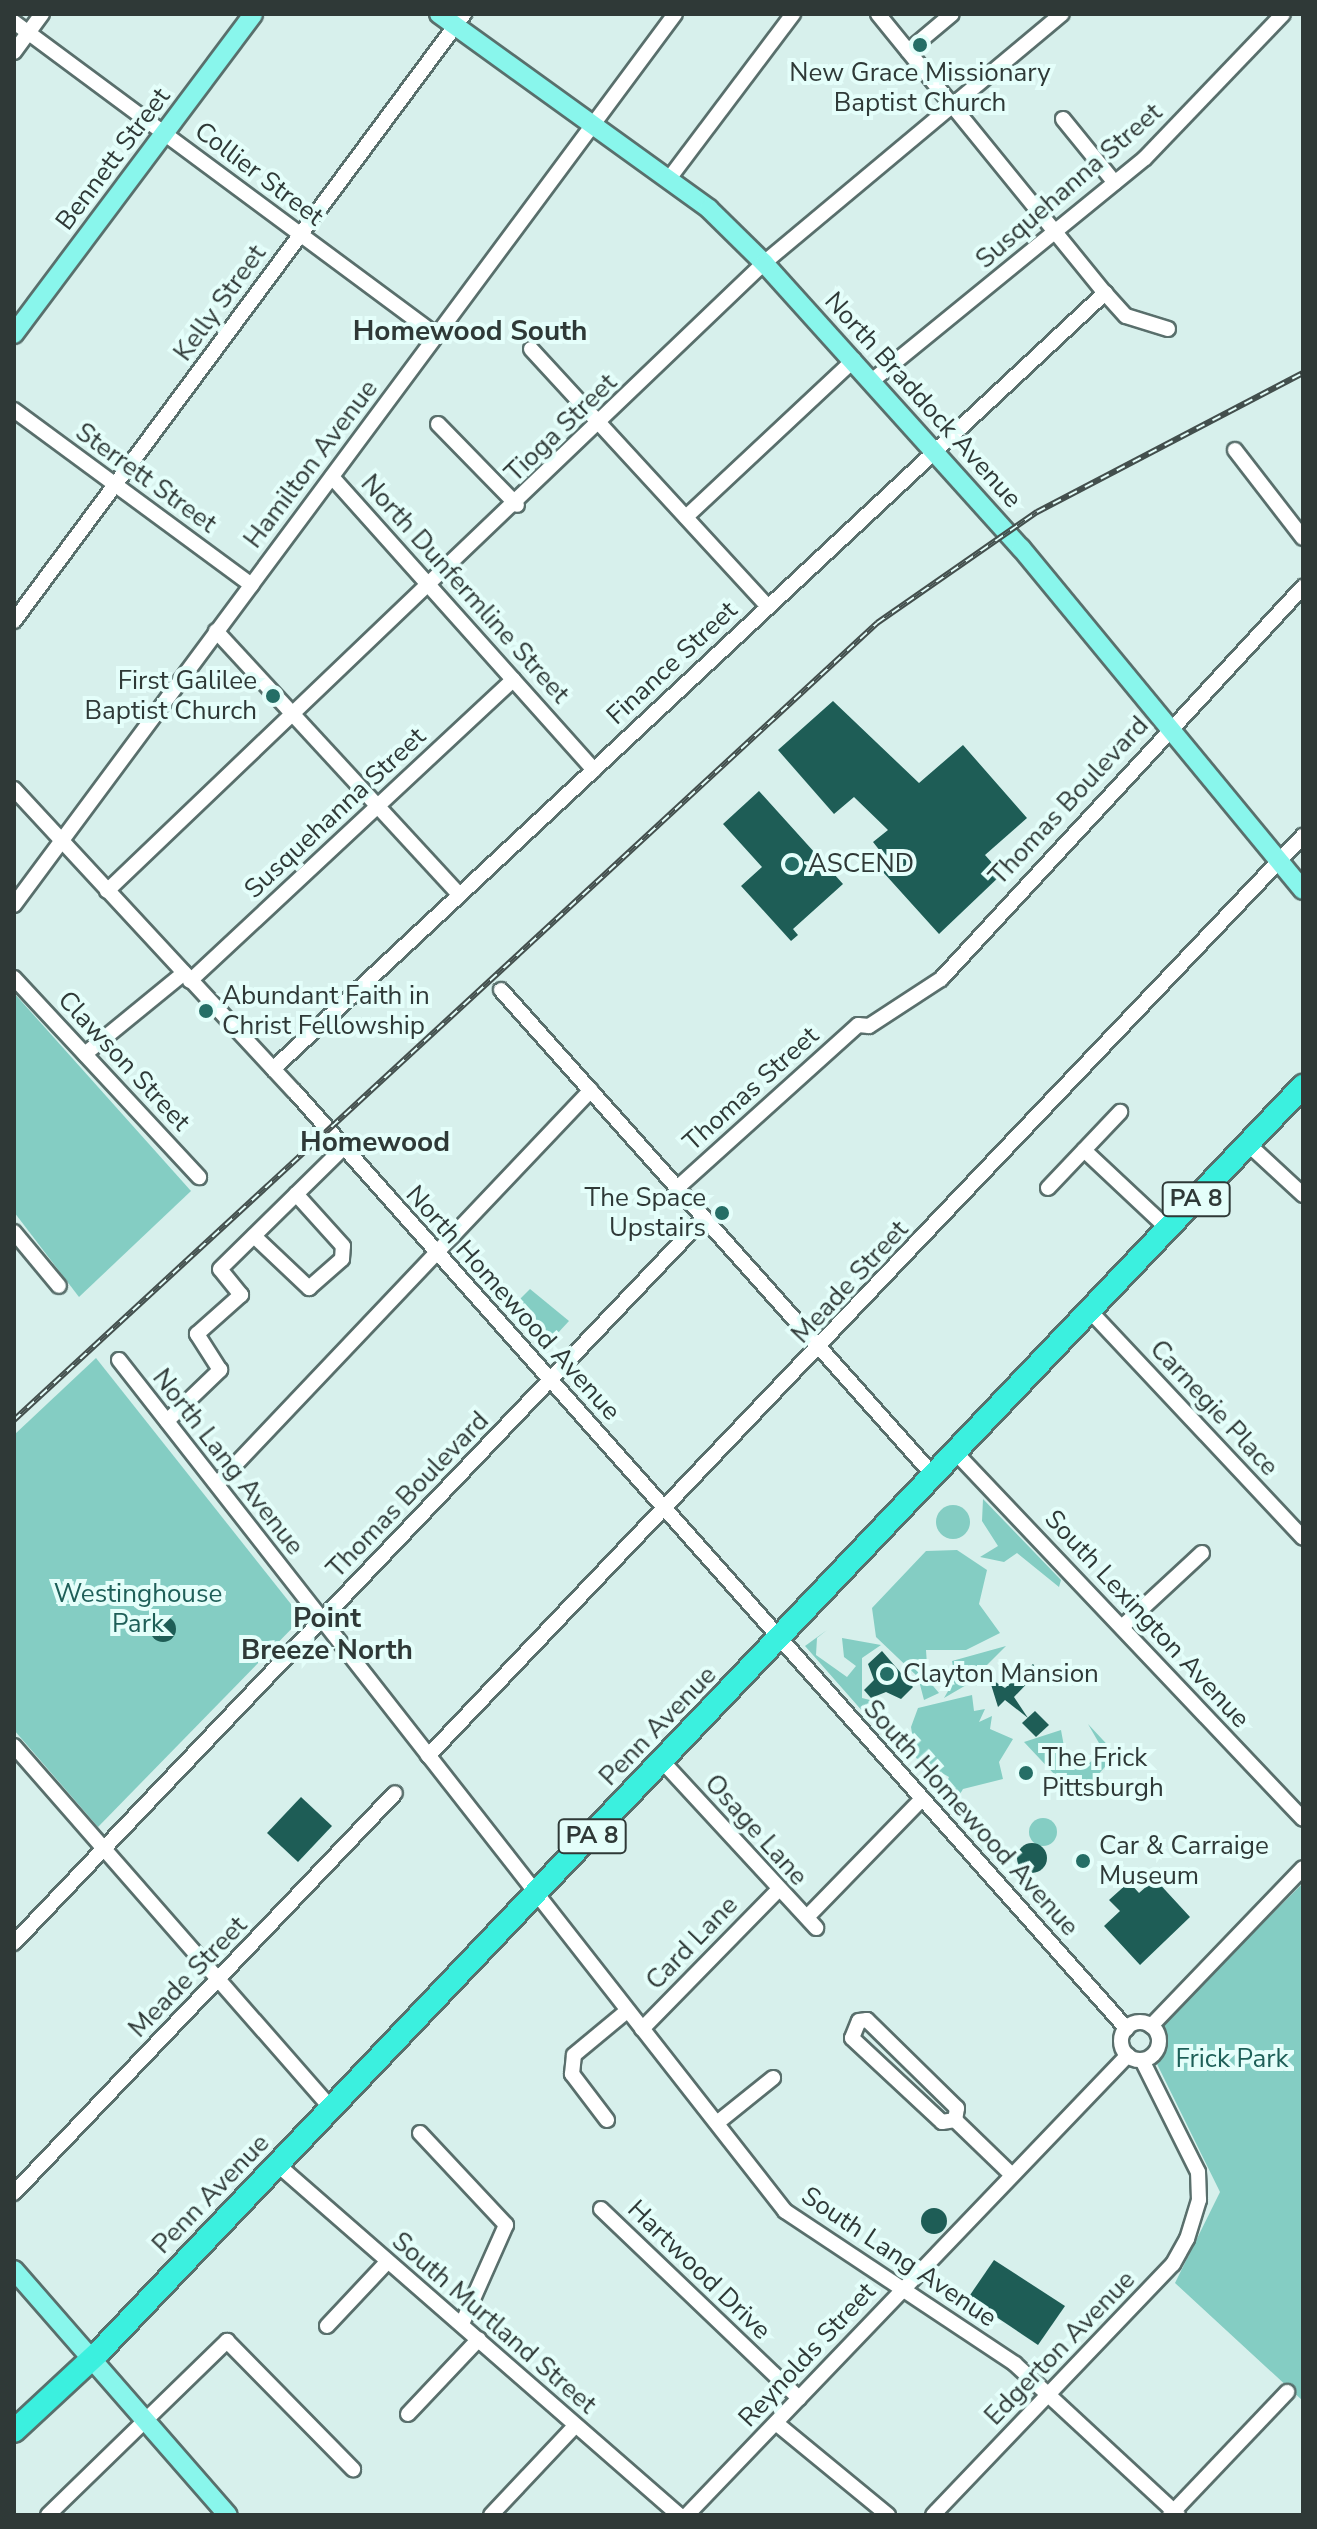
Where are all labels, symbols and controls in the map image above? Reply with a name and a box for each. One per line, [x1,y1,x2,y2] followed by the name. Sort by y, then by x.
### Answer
[911,36,929,54] marker: New Grace Missionary Baptist Church
[789,57,1051,118] place label: New Grace Missionary Baptist Church
[49,82,177,236] street label: Bennett Street
[970,97,1168,275] street label: Susquehanna Street
[188,115,330,233] street label: Collier Street
[167,239,273,367] street label: Kelly Street
[818,286,1028,514] street label: North Braddock Avenue
[353,314,587,348] district label: Homewood South
[499,367,623,489] street label: Tioga Street
[238,374,384,554] street label: Hamilton Avenue
[69,416,223,540] street label: Sterrett Street
[354,468,576,710] street label: North Dunfermline Street
[600,595,744,731] street label: Finance Street
[85,665,257,726] place label: First Galilee Baptist Church
[264,687,282,705] marker: First Galilee Baptist Church
[983,710,1155,892] street label: Thomas Boulevard
[238,721,432,905] street label: Susquehanna Street
[808,848,914,880] place label: ASCEND
[783,855,801,873] marker: ASCEND
[222,980,430,1042] place label: Abundant Faith in Christ Fellowship
[51,985,197,1137] street label: Clawson Street
[197,1002,215,1020] marker: Abundant Faith in Christ Fellowship
[677,1020,825,1158] street label: Thomas Street
[300,1125,450,1159] district label: Homewood
[399,1179,627,1427] street label: North Homewood Avenue
[1160,1179,1232,1219] road number: PA 8
[585,1182,706,1244] place label: The Space Upstairs
[713,1204,731,1222] marker: The Space Upstairs
[785,1214,915,1350] street label: Meade Street
[1143,1334,1285,1482] street label: Carnegie Place
[146,1363,310,1561] street label: North Lang Avenue
[321,1405,495,1585] street label: Thomas Boulevard
[1038,1504,1256,1734] street label: South Lexington Avenue
[54,1578,222,1640] park label: Westinghouse Park
[241,1601,413,1667] district label: Point Breeze North
[903,1658,1099,1690] place label: Clayton Mansion
[593,1660,723,1792] street label: Penn Avenue
[878,1665,896,1683] marker: Clayton Mansion
[857,1694,1085,1942] street label: South Homewood Avenue
[1042,1742,1164,1804] place label: The Frick Pittsburgh
[1017,1764,1035,1782] marker: The Frick Pittsburgh
[698,1768,814,1892] street label: Osage Lane
[556,1816,628,1856] road number: PA 8
[1099,1830,1269,1892] place label: Car & Carraige Museum
[1074,1852,1092,1870] marker: Car & Carraige Museum
[640,1890,744,1996] street label: Card Lane
[122,1910,254,2044] street label: Meade Street
[1176,2043,1288,2075] park label: Frick Park
[146,2128,276,2260] street label: Penn Avenue
[795,2180,1003,2334] street label: South Lang Avenue
[621,2194,777,2346] street label: Hartwood Drive
[385,2226,603,2420] street label: South Murtland Street
[978,2264,1142,2432] street label: Edgerton Avenue
[732,2276,882,2434] street label: Reynolds Street

